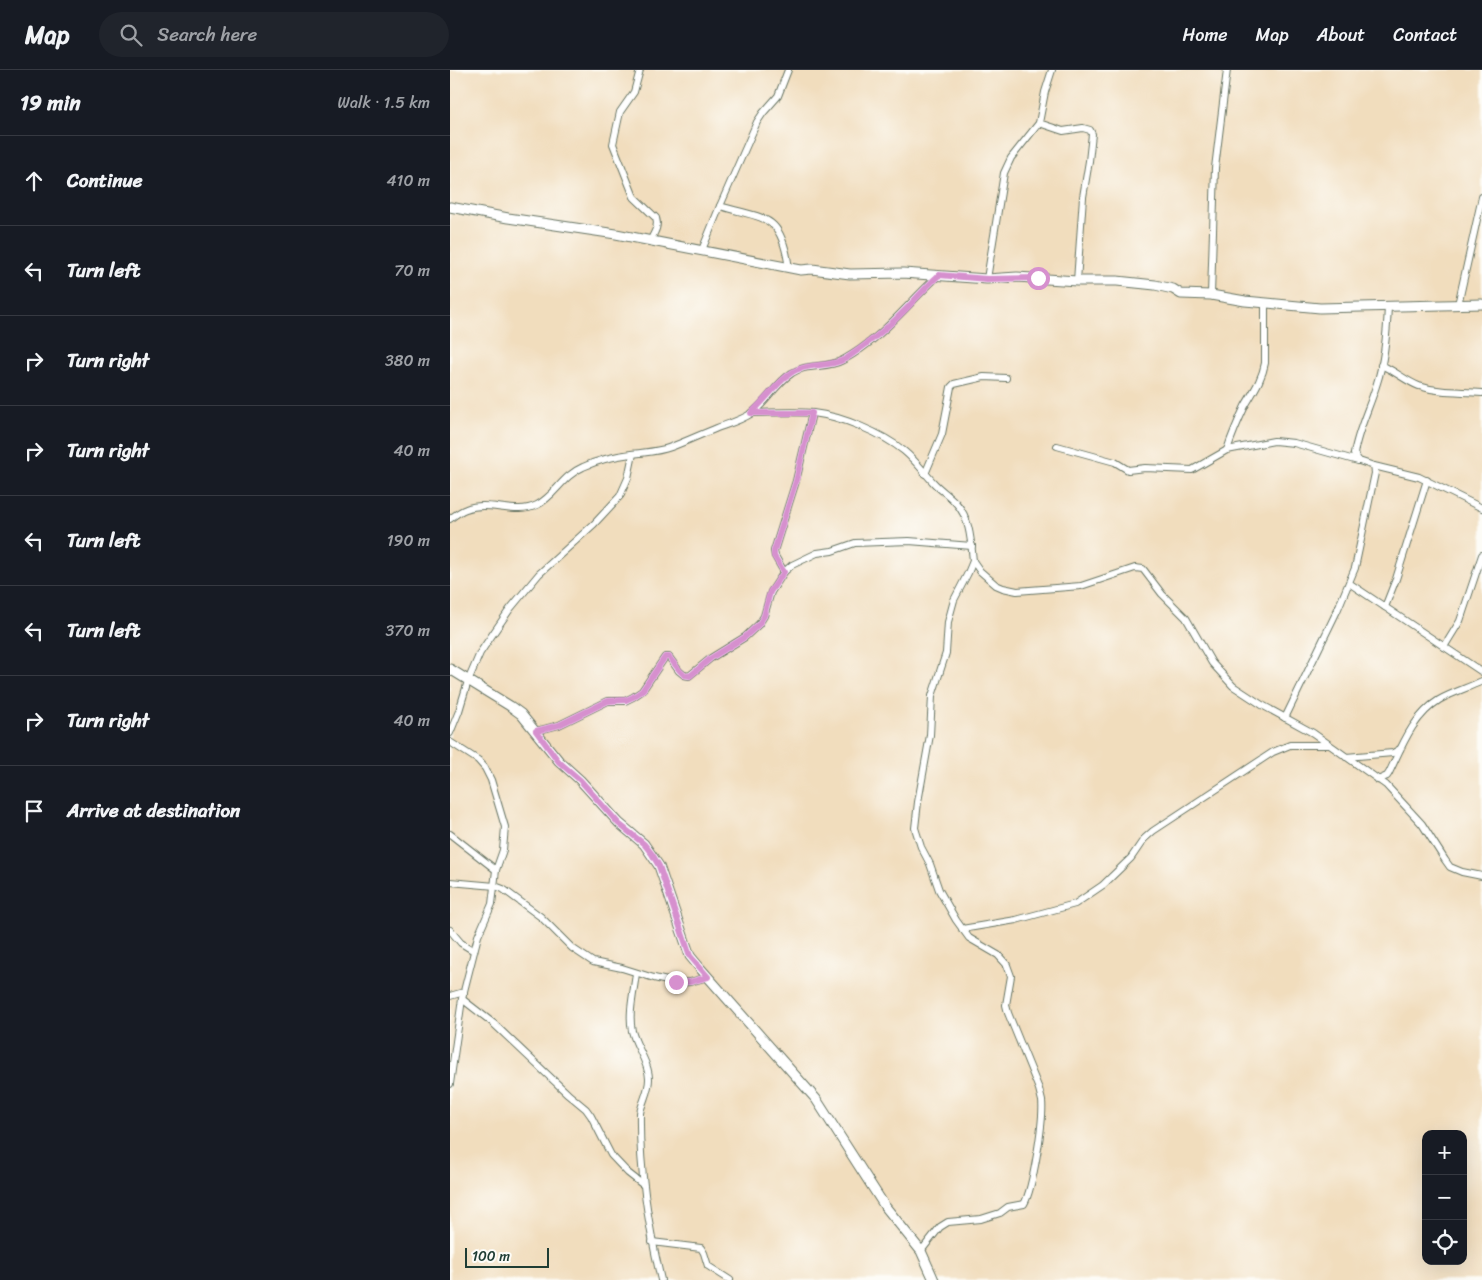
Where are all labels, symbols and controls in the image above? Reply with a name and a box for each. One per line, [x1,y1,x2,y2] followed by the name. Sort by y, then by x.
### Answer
[99,12,449,57] search box
[25,14,69,56] text: Map
[157,18,257,51] text: Search here
[1183,19,1228,51] text: Home
[1256,19,1289,51] text: Map
[1317,19,1365,51] text: About
[1393,19,1457,51] text: Contact
[117,21,145,49] icon: search
[20,84,81,122] text: 19 min
[338,88,430,117] text: Walk · 1.5 km
[67,164,143,197] text: Continue
[387,166,430,195] text: 410 m
[20,167,48,195] icon: ahead
[67,254,140,287] text: Turn left
[394,256,430,285] text: 70 m
[20,257,48,285] icon: left
[1027,267,1050,290] route start
[67,344,149,377] text: Turn right
[385,346,430,375] text: 380 m
[20,347,48,375] icon: right
[67,434,149,467] text: Turn right
[393,436,430,465] text: 40 m
[20,437,48,465] icon: right
[67,524,140,557] text: Turn left
[387,526,430,555] text: 190 m
[20,527,48,555] icon: left
[67,614,140,647] text: Turn left
[386,616,430,645] text: 370 m
[20,617,48,645] icon: left
[67,704,149,737] text: Turn right
[393,706,430,735] text: 40 m
[20,707,48,735] icon: right
[67,794,240,827] text: Arrive at destination
[20,797,48,825] icon: arrive
[665,971,688,994] route end
[1422,1130,1467,1265] map controls
[1422,1130,1467,1175] button: +
[1422,1175,1467,1220] button: −
[1422,1220,1467,1265] button: locate
[472,1244,510,1269] text: 100 m
[465,1245,549,1268] scale bar

